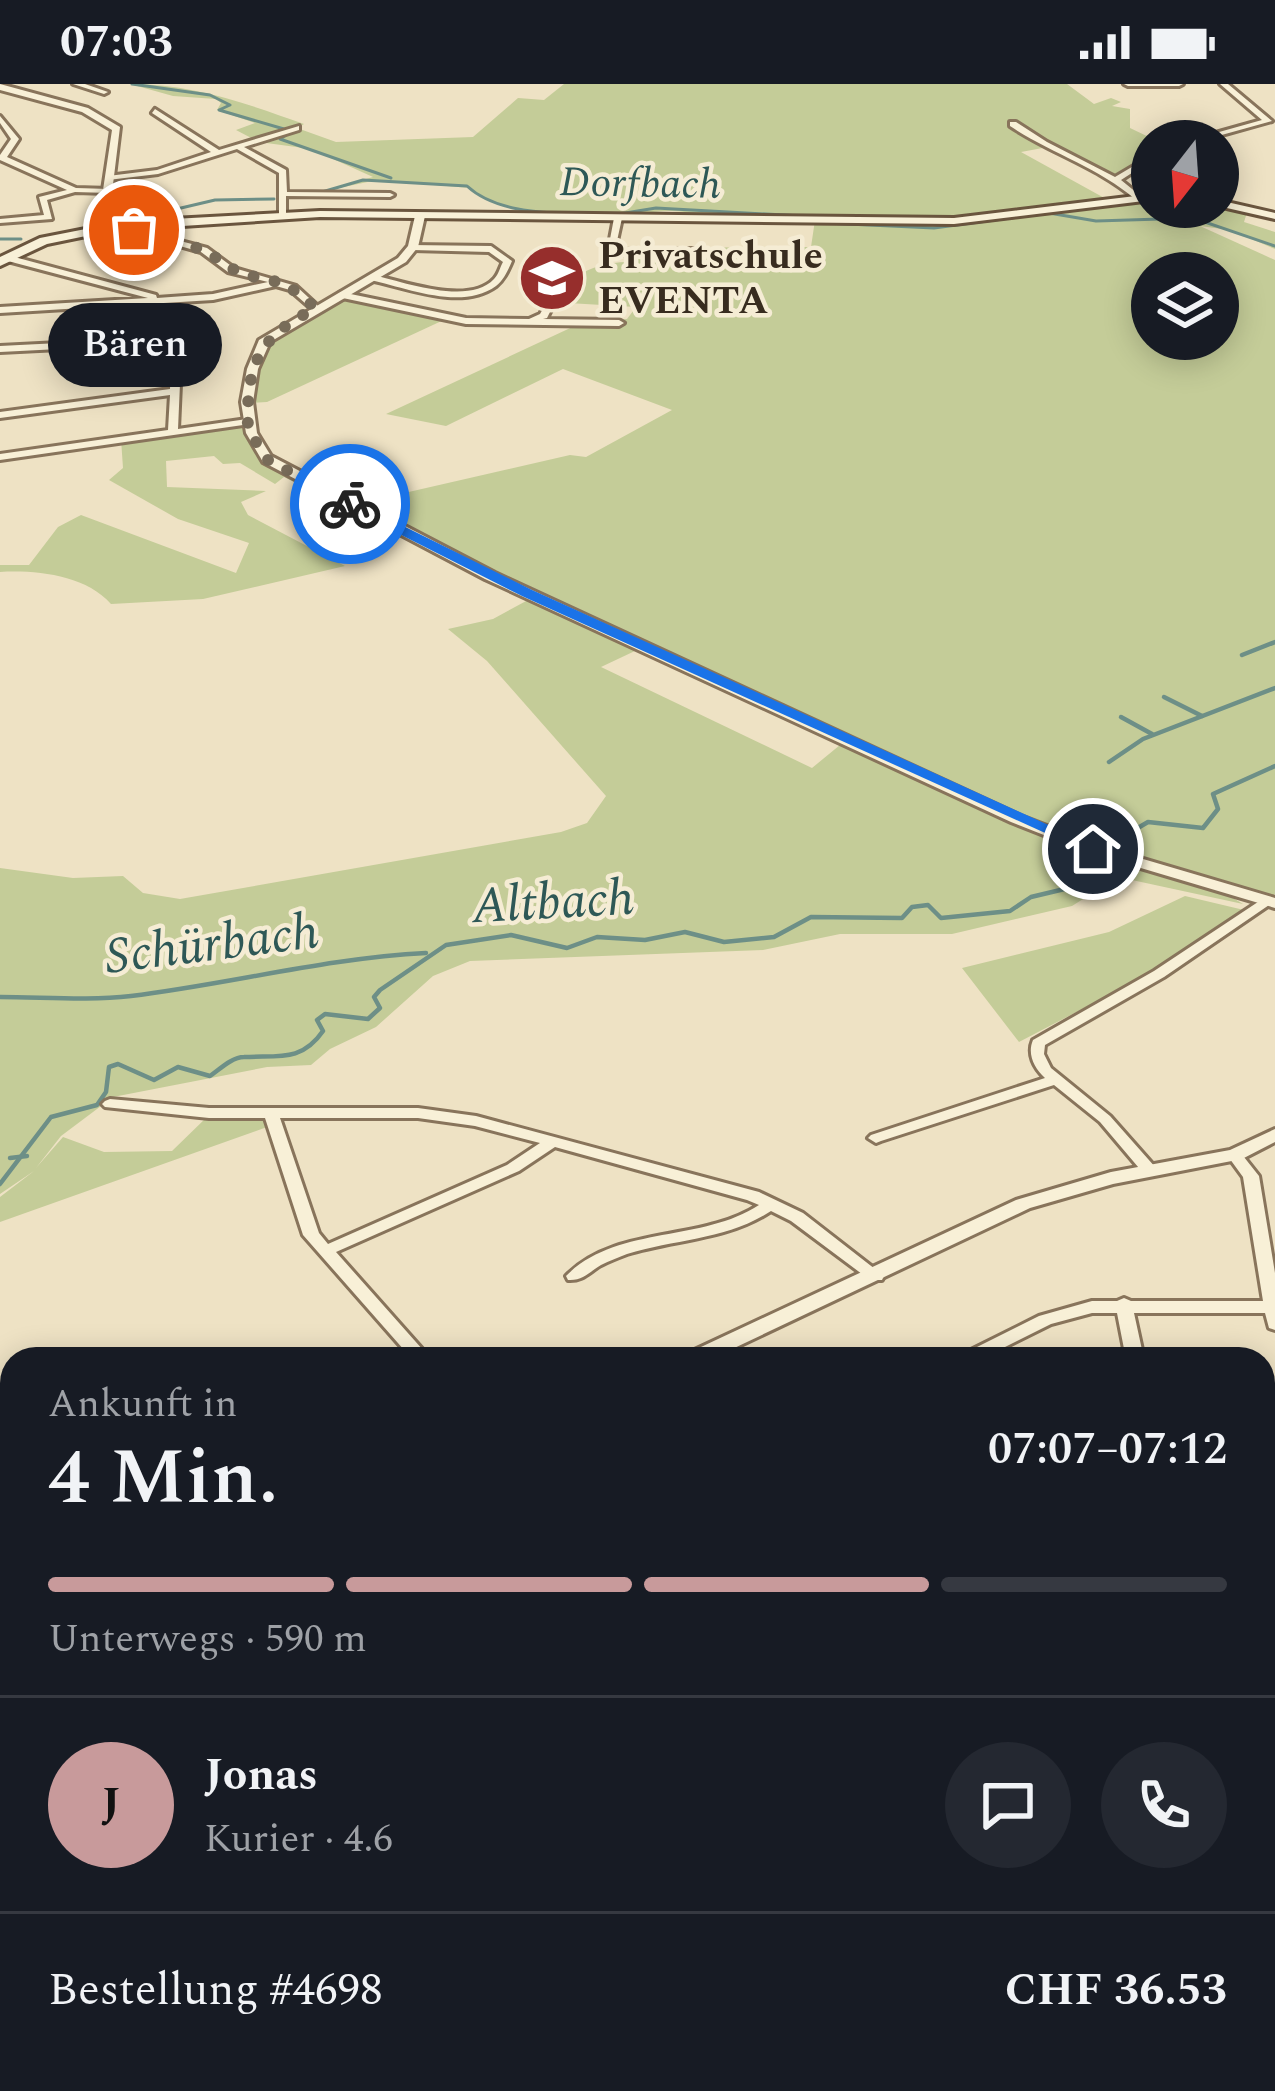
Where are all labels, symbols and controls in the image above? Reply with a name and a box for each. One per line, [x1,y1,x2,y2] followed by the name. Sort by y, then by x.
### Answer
[60,8,173,77] text: 07:03
[1131,120,1239,228] north arrow
[1131,120,1239,360] map controls
[559,151,721,217] water label: Dorfbach
[83,179,185,281] pin
[101,197,167,263] icon: bag
[598,227,823,331] place label: Privatschule EVENTA
[517,243,587,313] school or university icon: Privatschule EVENTA
[1131,252,1239,360] button: layers
[47,302,221,386] callout: Bären
[82,315,188,374] text: Bären
[290,444,410,564] courier
[317,471,383,537] icon: bike
[1042,798,1144,900] pin
[1060,816,1126,882] icon: home
[469,860,636,946] water label: Altbach
[101,893,323,997] water label: Schürbach
[48,1375,238,1434] text: Ankunft in
[988,1415,1227,1484] text: 07:07–07:12
[48,1419,279,1538] text: 4 Min.
[48,1610,367,1669] text: Unterwegs · 590 m
[204,1741,318,1810] text: Jonas
[945,1742,1071,1868] button: chat
[1101,1742,1227,1868] button: phone
[101,1770,121,1839] text: J
[204,1810,393,1869] text: Kurier · 4.6
[48,1956,383,2025] text: Bestellung #4698
[1005,1956,1227,2025] text: CHF 36.53

